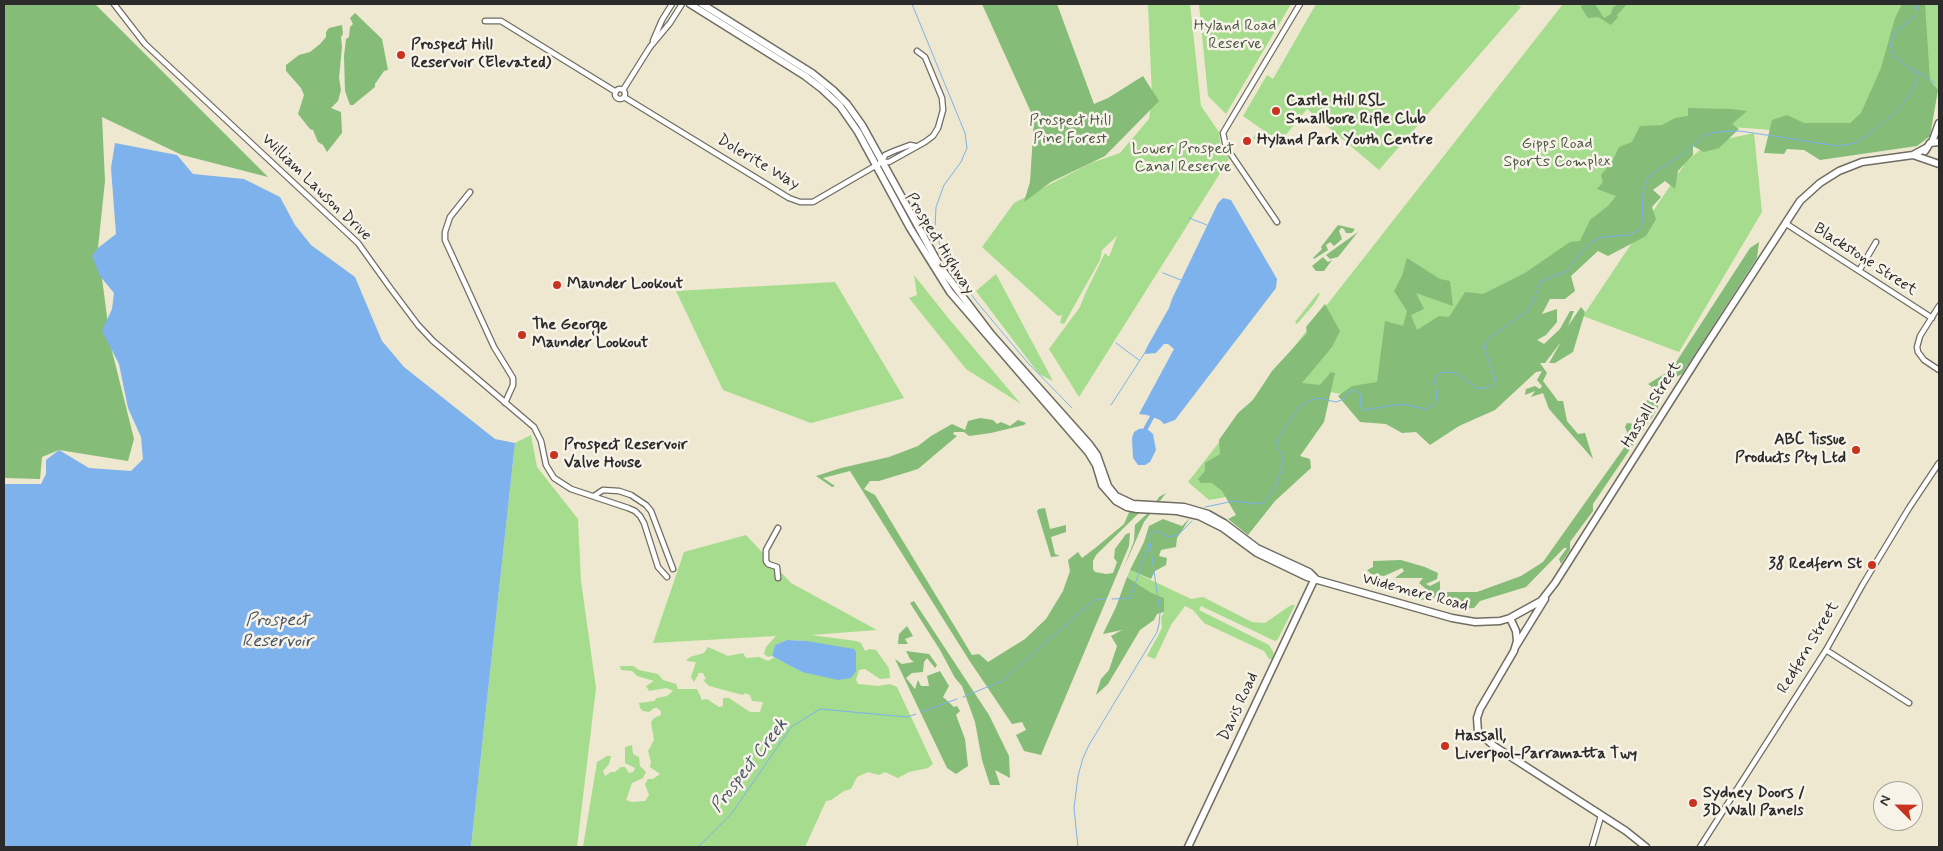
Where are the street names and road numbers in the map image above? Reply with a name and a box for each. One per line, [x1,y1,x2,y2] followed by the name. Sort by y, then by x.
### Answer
[257,131,375,245] street label: William Lawson Drive
[713,131,803,195] street label: Dolerite Way
[900,190,978,298] street label: Prospect Highway
[1810,219,1920,301] street label: Blackstone Street
[1618,358,1686,452] street label: Hassall Street
[1360,570,1470,616] street label: Widemere Road
[1774,598,1844,698] street label: Redfern Street
[1215,670,1263,744] street label: Davis Road

